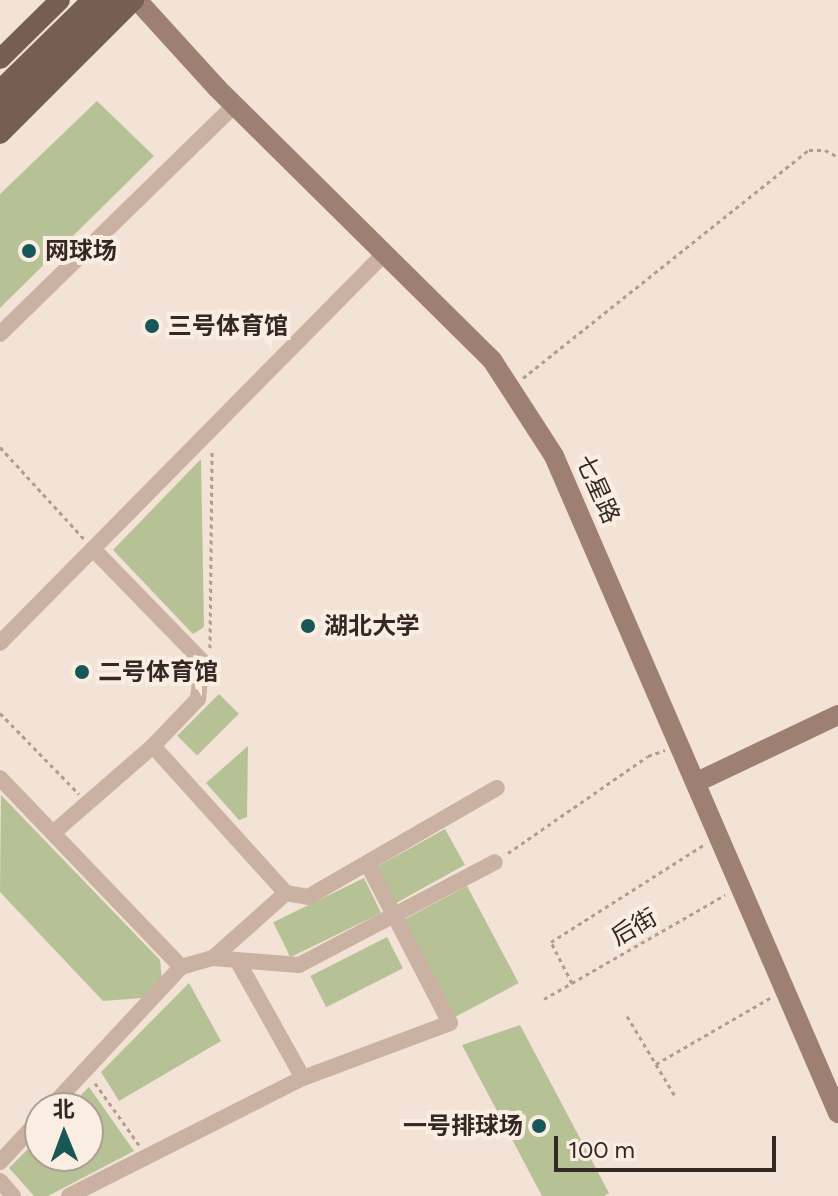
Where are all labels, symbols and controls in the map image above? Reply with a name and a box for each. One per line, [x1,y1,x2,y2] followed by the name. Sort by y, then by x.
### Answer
[45,237,117,265] place label: 网球场
[20,242,38,260] marker: 网球场
[168,312,288,340] place label: 三号体育馆
[143,317,161,335] marker: 三号体育馆
[570,450,626,528] street label: 七星路
[324,612,420,640] place label: 湖北大学
[299,617,317,635] marker: 湖北大学
[98,658,218,686] place label: 二号体育馆
[73,663,91,681] marker: 二号体育馆
[606,903,662,951] street label: 后街
[24,1092,104,1172] north arrow
[52,1096,75,1123] text: 北
[403,1112,523,1140] place label: 一号排球场
[530,1117,548,1135] marker: 一号排球场
[558,1120,780,1170] scale bar
[568,1135,635,1164] text: 100 m

